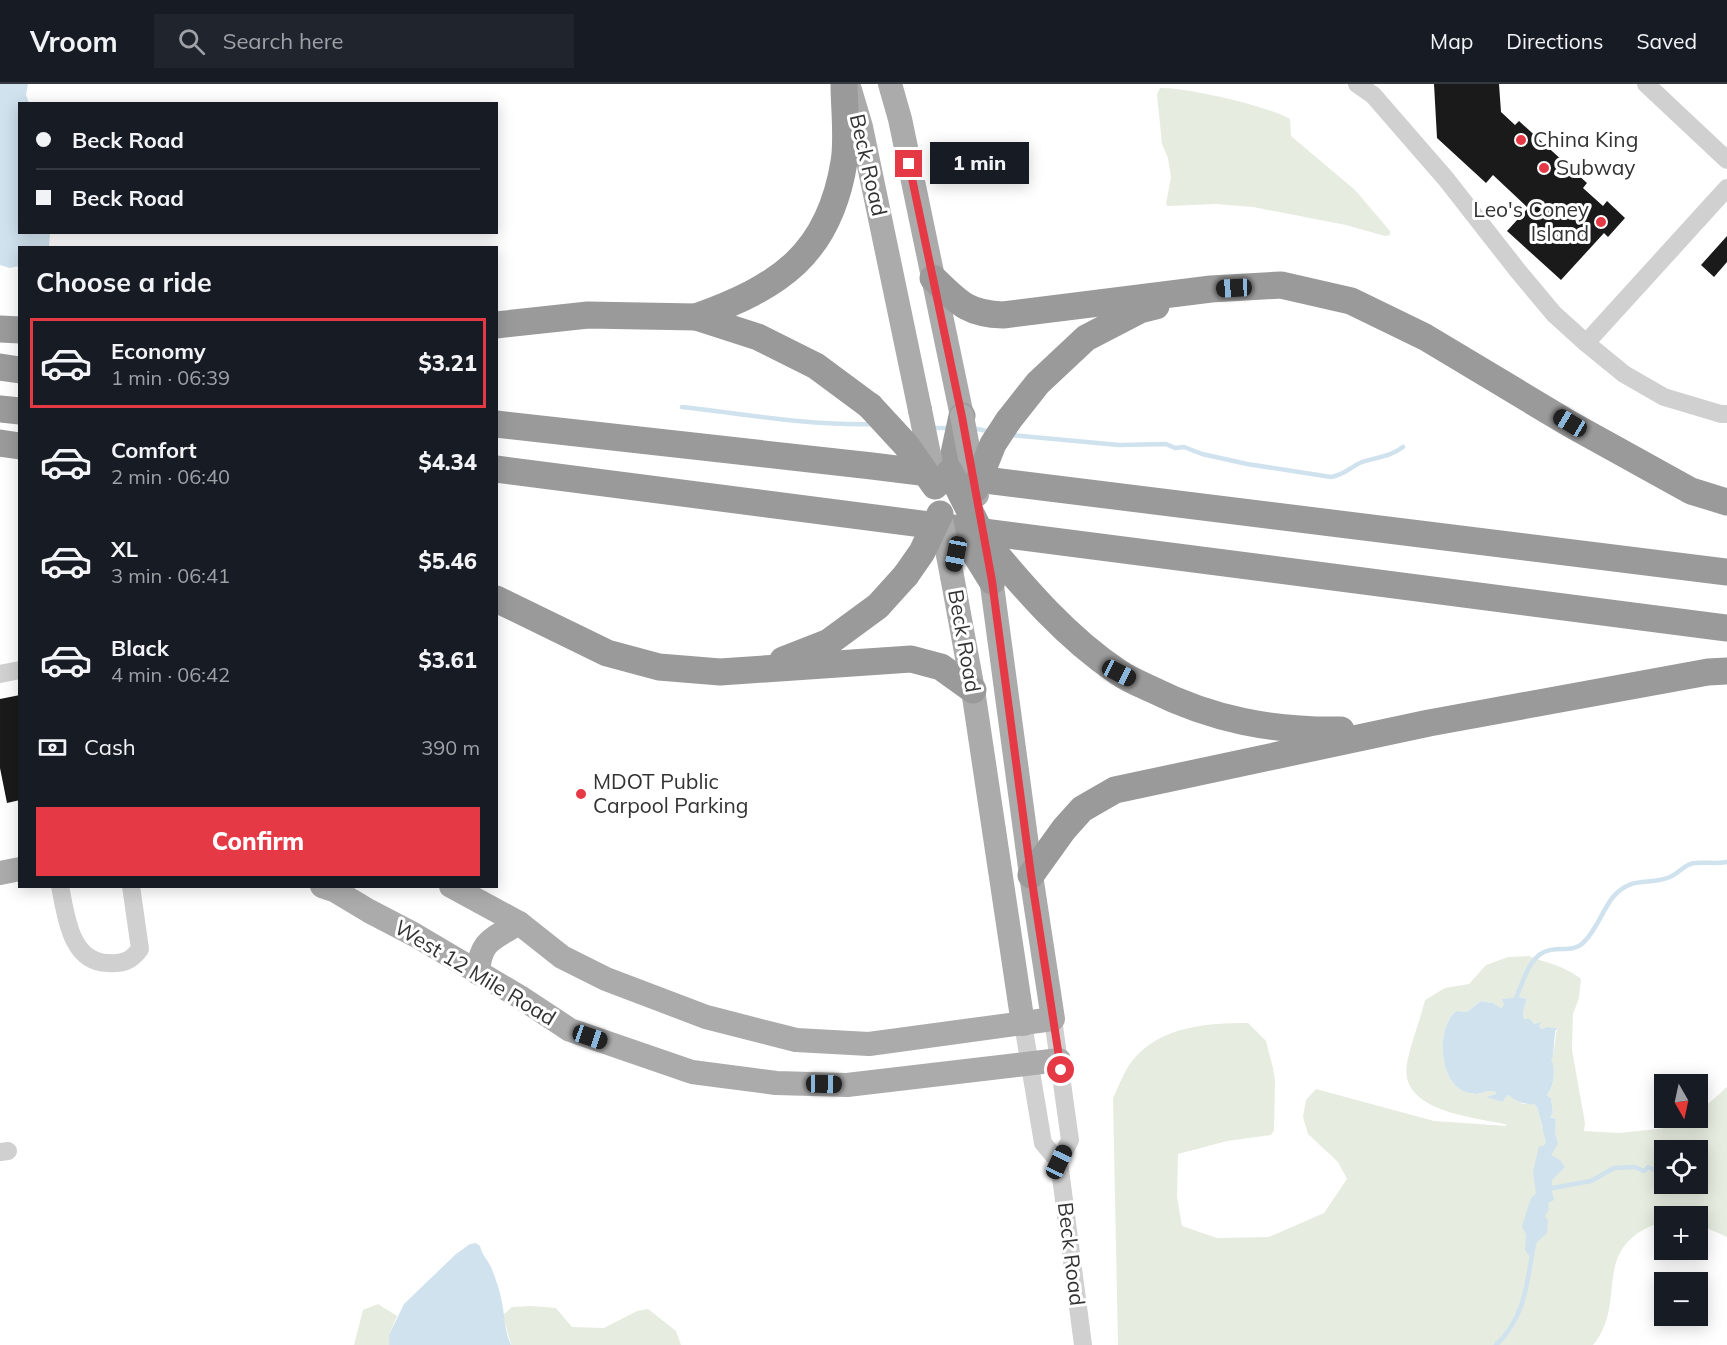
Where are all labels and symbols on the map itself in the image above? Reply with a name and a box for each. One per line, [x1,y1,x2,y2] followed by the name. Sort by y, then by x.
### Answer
[845,111,893,218] street label: Beck Road
[1533,126,1638,152] place label: China King
[1514,133,1528,147] marker: China King
[930,143,1029,185] callout: 1 min
[895,150,922,177] route end
[1556,154,1635,180] place label: Subway
[1537,161,1551,175] marker: Subway
[1473,196,1589,246] place label: Leo's Coney Island
[1594,215,1608,229] marker: Leo's Coney Island
[1216,278,1252,298] car
[1550,406,1590,440] car
[944,535,968,573] car
[943,587,987,694] street label: Beck Road
[1099,657,1139,689] car
[593,768,748,818] place label: MDOT Public Carpool Parking
[574,787,588,801] marker: MDOT Public Carpool Parking
[390,914,561,1031] street label: West 12 Mile Road
[570,1023,610,1051] car
[1047,1056,1074,1083] route start
[1654,1074,1708,1128] north arrow
[806,1075,842,1093] car
[1043,1142,1075,1182] car
[1053,1201,1091,1307] street label: Beck Road

